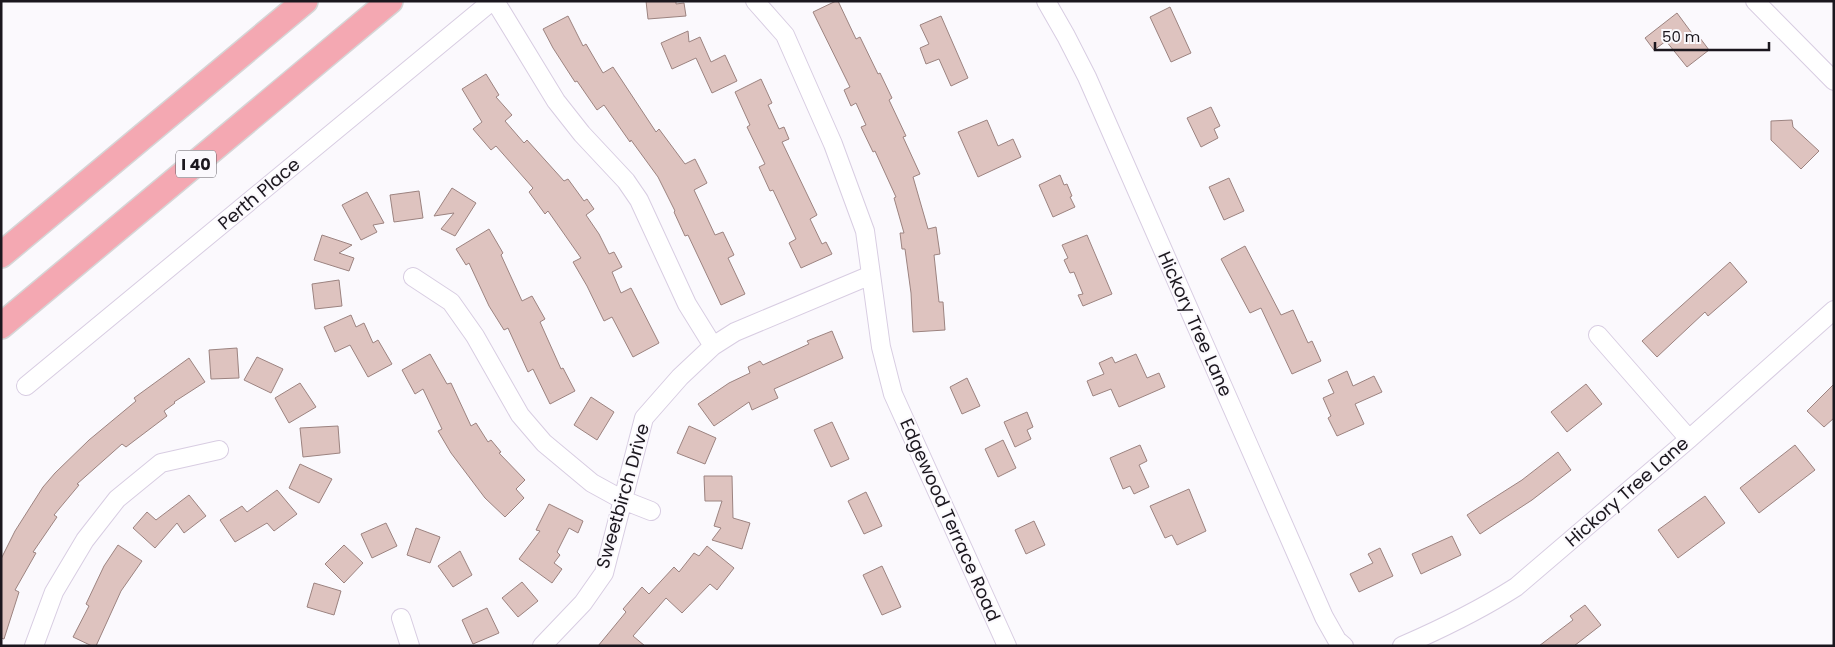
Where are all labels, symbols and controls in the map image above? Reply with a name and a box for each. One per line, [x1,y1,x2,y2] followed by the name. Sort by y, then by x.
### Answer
[1655,20,1769,52] scale bar
[1662,26,1700,47] text: 50 m
[176,150,216,178] road number: I 40
[212,152,305,235] street label: Perth Place
[1152,247,1239,400] street label: Hickory Tree Lane
[894,414,1007,625] street label: Edgewood Terrace Road
[590,420,655,571] street label: Sweetbirch Drive
[1559,431,1694,552] street label: Hickory Tree Lane

